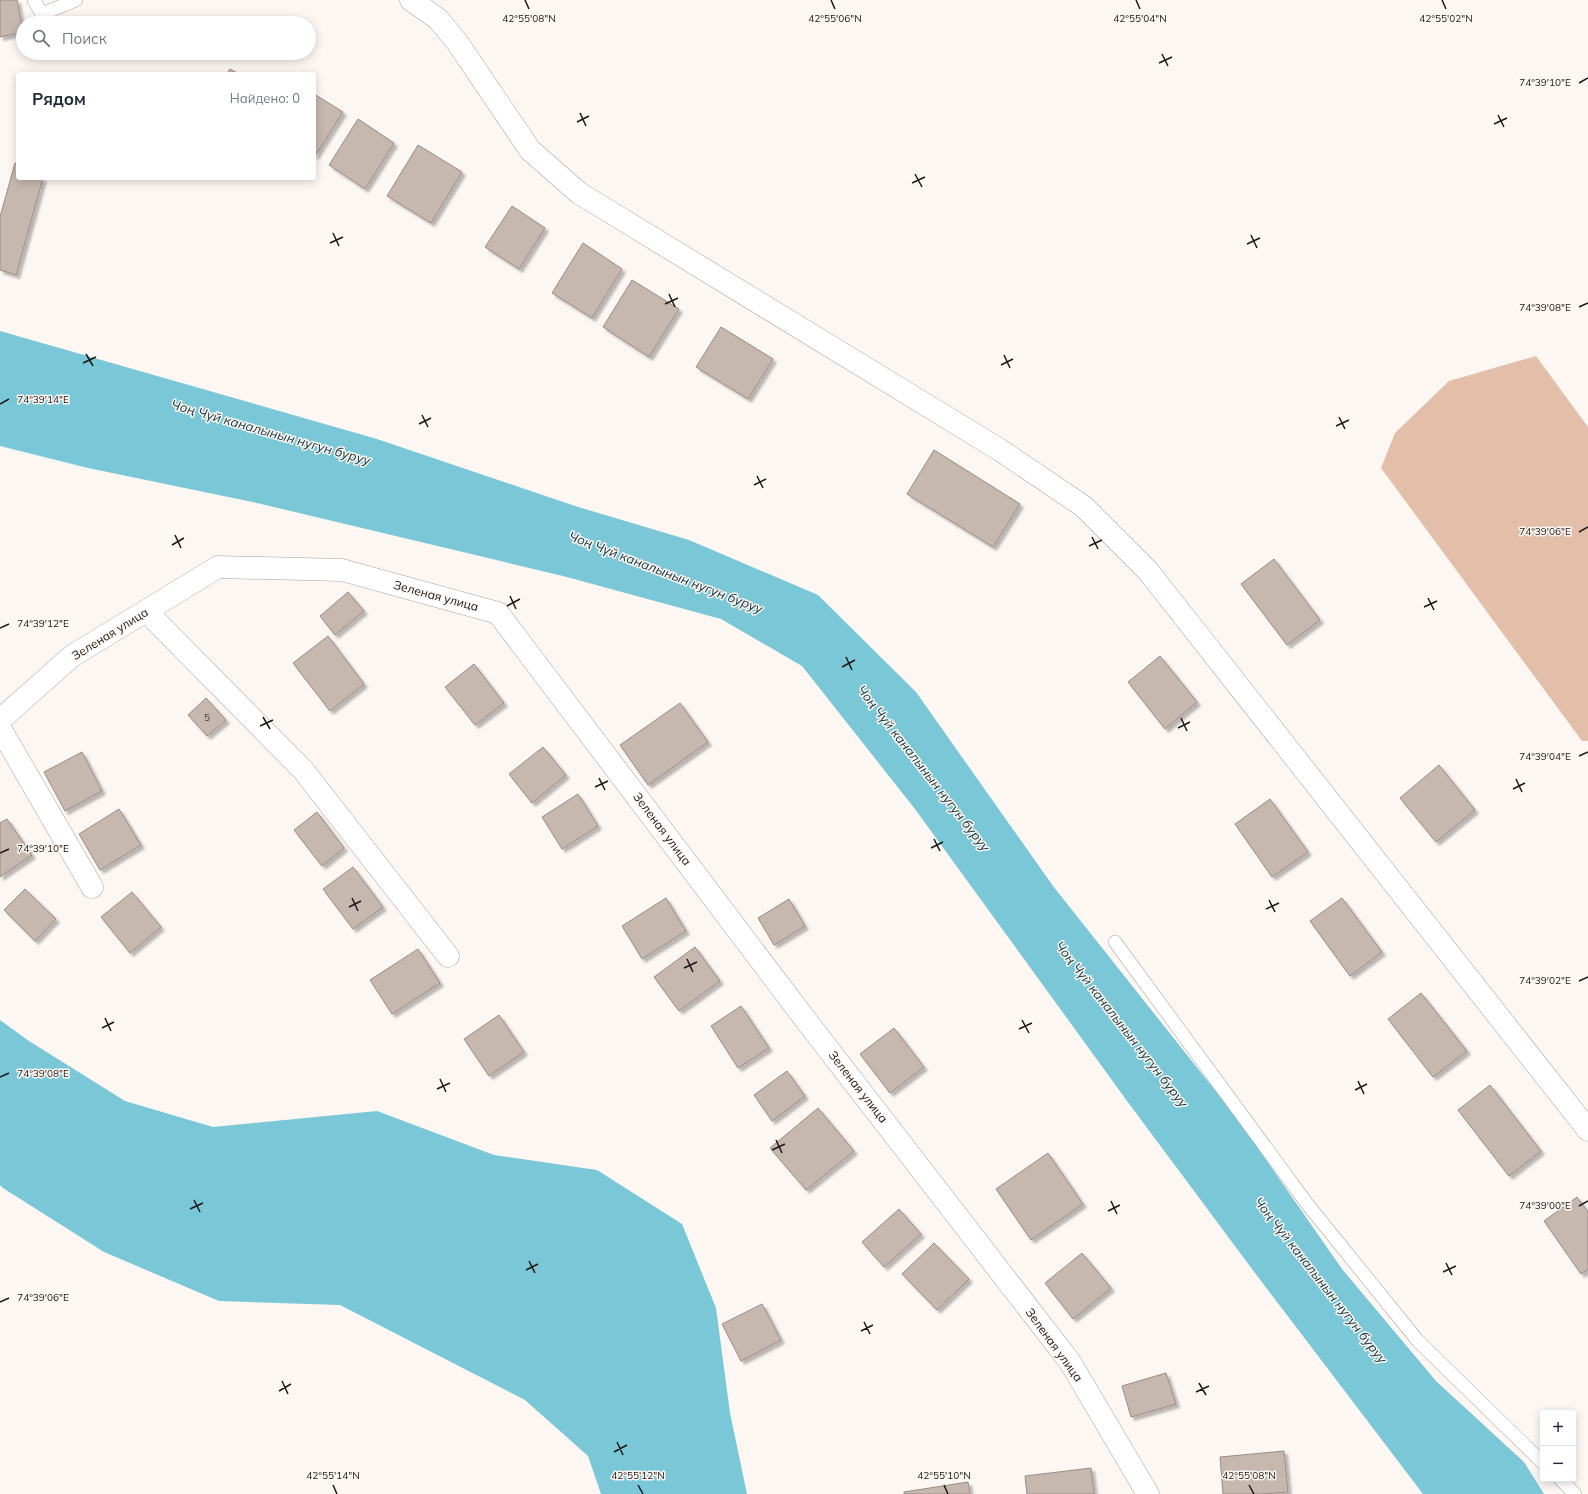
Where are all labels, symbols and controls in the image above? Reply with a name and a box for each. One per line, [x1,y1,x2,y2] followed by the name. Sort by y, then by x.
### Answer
[502,12,556,25] text: 42°55'08"N
[808,12,862,25] text: 42°55'06"N
[1113,12,1167,25] text: 42°55'04"N
[1419,12,1473,25] text: 42°55'02"N
[16,16,316,60] search box
[30,27,52,49] icon: search
[62,29,107,48] text: Поиск
[1519,76,1571,89] text: 74°39'10"E
[32,88,86,109] text: Рядом
[230,90,300,106] text: Найдено: 0
[1519,301,1571,314] text: 74°39'08"E
[17,393,69,406] text: 74°39'14"E
[169,396,373,468] water label: Чоң Чүй каналынын нугун буруу
[1519,525,1571,538] text: 74°39'06"E
[567,528,766,617] water label: Чоң Чүй каналынын нугун буруу
[392,577,480,614] street label: Зеленая улица
[69,604,151,663] street label: Зеленая улица
[17,617,69,630] text: 74°39'12"E
[854,682,994,855] water label: Чоң Чүй каналынын нугун буруу
[204,711,210,724] house number: 5
[1519,750,1571,763] text: 74°39'04"E
[630,789,695,868] street label: Зеленая улица
[17,842,69,855] text: 74°39'10"E
[1052,938,1192,1111] water label: Чоң Чүй каналынын нугун буруу
[1519,974,1571,987] text: 74°39'02"E
[826,1048,891,1126] street label: Зеленая улица
[17,1067,69,1080] text: 74°39'08"E
[1251,1194,1391,1367] water label: Чоң Чүй каналынын нугун буруу
[1519,1199,1571,1212] text: 74°39'00"E
[17,1291,69,1304] text: 74°39'06"E
[1023,1305,1086,1384] street label: Зеленая улица
[1540,1410,1576,1482] map controls
[1540,1410,1576,1446] button: +
[1540,1446,1576,1482] button: −
[306,1469,360,1482] text: 42°55'14"N
[611,1469,665,1482] text: 42°55'12"N
[917,1469,971,1482] text: 42°55'10"N
[1222,1469,1276,1482] text: 42°55'08"N

